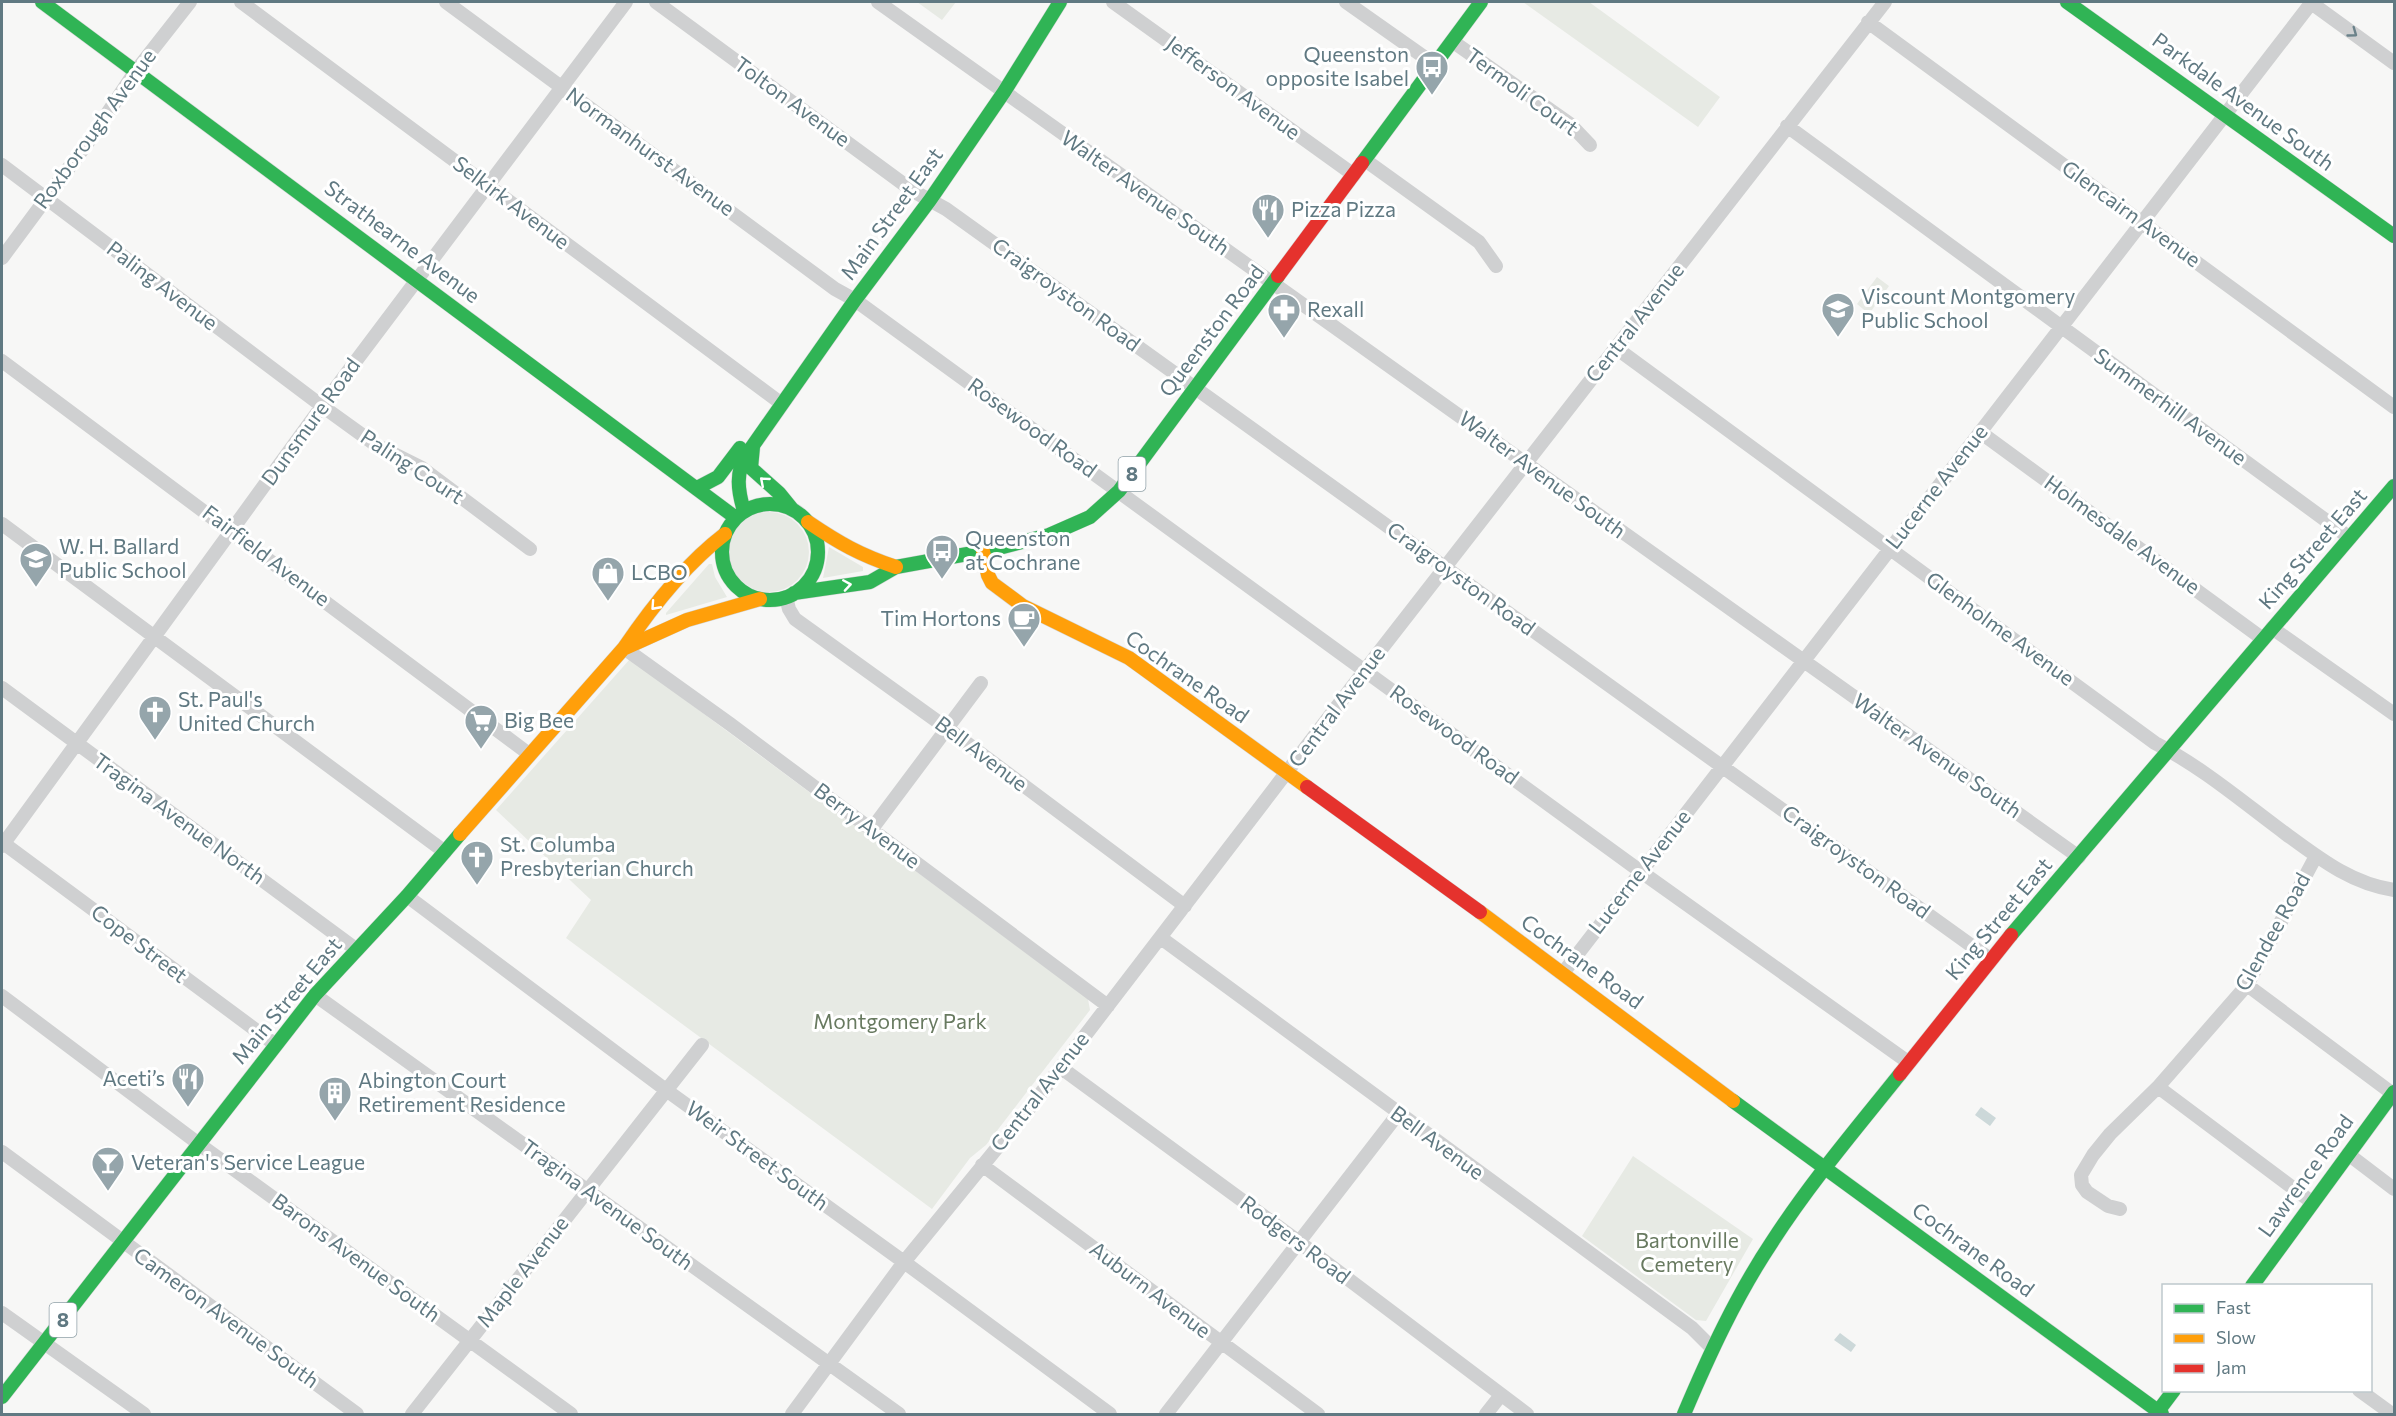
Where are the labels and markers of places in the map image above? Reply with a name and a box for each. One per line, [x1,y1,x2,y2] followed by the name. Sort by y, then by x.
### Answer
[1266,41,1409,90] place label: Queenston opposite Isabel
[1414,49,1450,96] bus stop icon: Queenston opposite Isabel
[1250,192,1286,239] restaurant icon: Pizza Pizza
[1291,196,1396,221] place label: Pizza Pizza
[1861,283,2075,332] place label: Viscount Montgomery Public School
[1820,291,1856,338] school or university icon: Viscount Montgomery Public School
[1266,292,1302,339] pharmacy icon: Rexall
[1307,296,1364,321] place label: Rexall
[965,525,1080,574] place label: Queenston at Cochrane
[59,533,187,582] place label: W. H. Ballard Public School
[924,533,960,580] bus stop icon: Queenston at Cochrane
[18,541,54,588] school or university icon: W. H. Ballard Public School
[590,555,626,602] shop icon: LCBO
[631,559,688,584] place label: LCBO
[1006,601,1042,648] cafe icon: Tim Hortons
[881,605,1001,630] place label: Tim Hortons
[178,686,315,735] place label: St. Paul's United Church
[137,694,173,741] church icon: St. Paul's United Church
[463,703,499,750] supermarket icon: Big Bee
[504,707,574,732] place label: Big Bee
[500,831,694,880] place label: St. Columba Presbyterian Church
[459,839,495,886] church icon: St. Columba Presbyterian Church
[170,1061,206,1108] restaurant icon: Aceti’s
[103,1065,165,1090] place label: Aceti’s
[358,1067,566,1116] place label: Abington Court Retirement Residence
[317,1075,353,1122] building icon: Abington Court Retirement Residence
[90,1145,126,1192] bar icon: Veteran's Service League
[131,1149,365,1174] place label: Veteran's Service League

